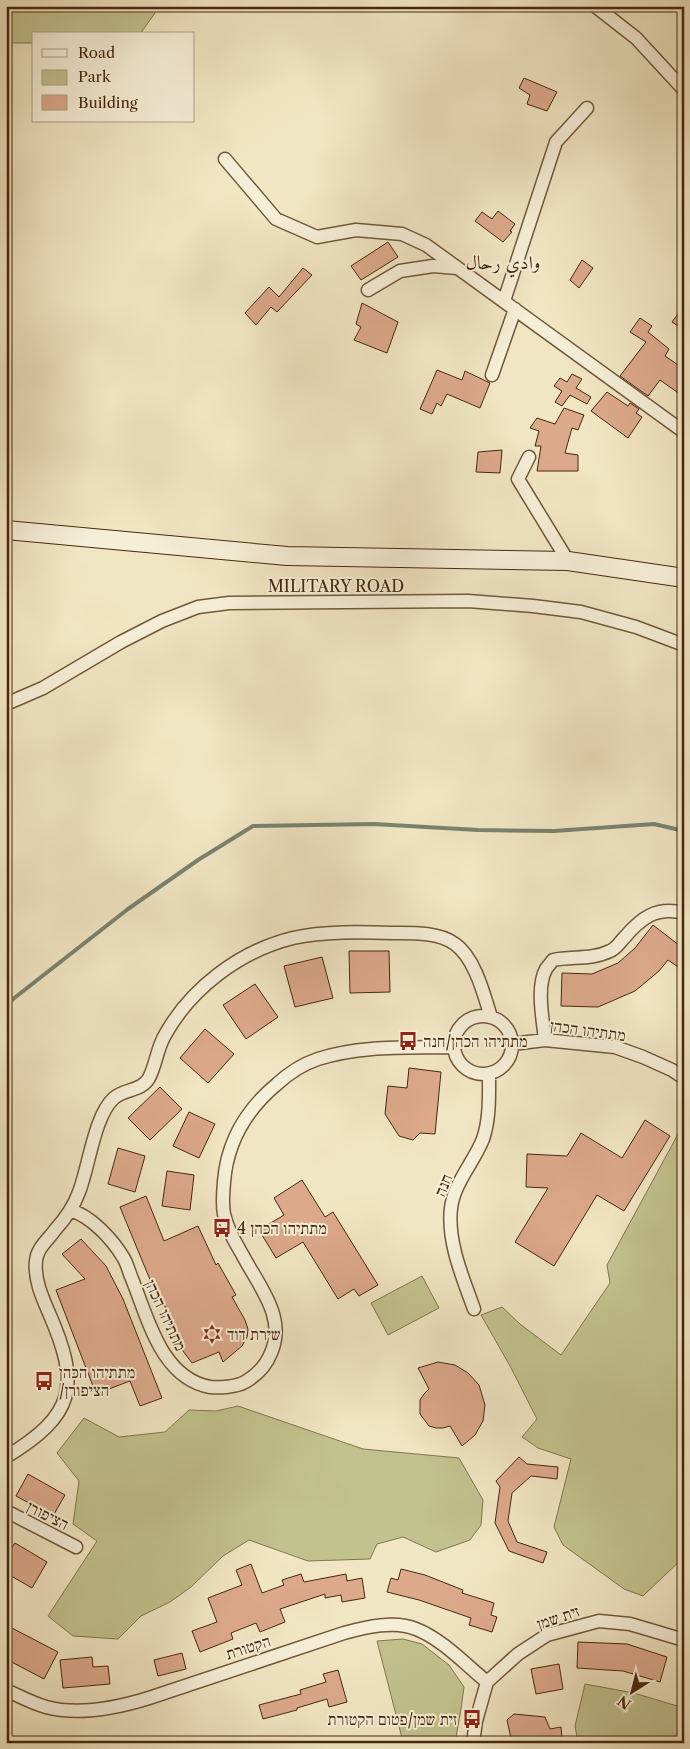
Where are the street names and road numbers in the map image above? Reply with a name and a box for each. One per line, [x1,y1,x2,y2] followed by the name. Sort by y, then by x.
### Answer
[268,576,404,596] street label: MILITARY ROAD
[549,1015,627,1045] street label: מתתיהו הכהן
[430,1171,456,1199] street label: חנה
[141,1276,191,1354] street label: מתתיהו הכהן
[24,1496,72,1534] street label: הציפורן
[534,1600,582,1634] street label: זית שמן
[223,1630,273,1664] street label: הקטורת

